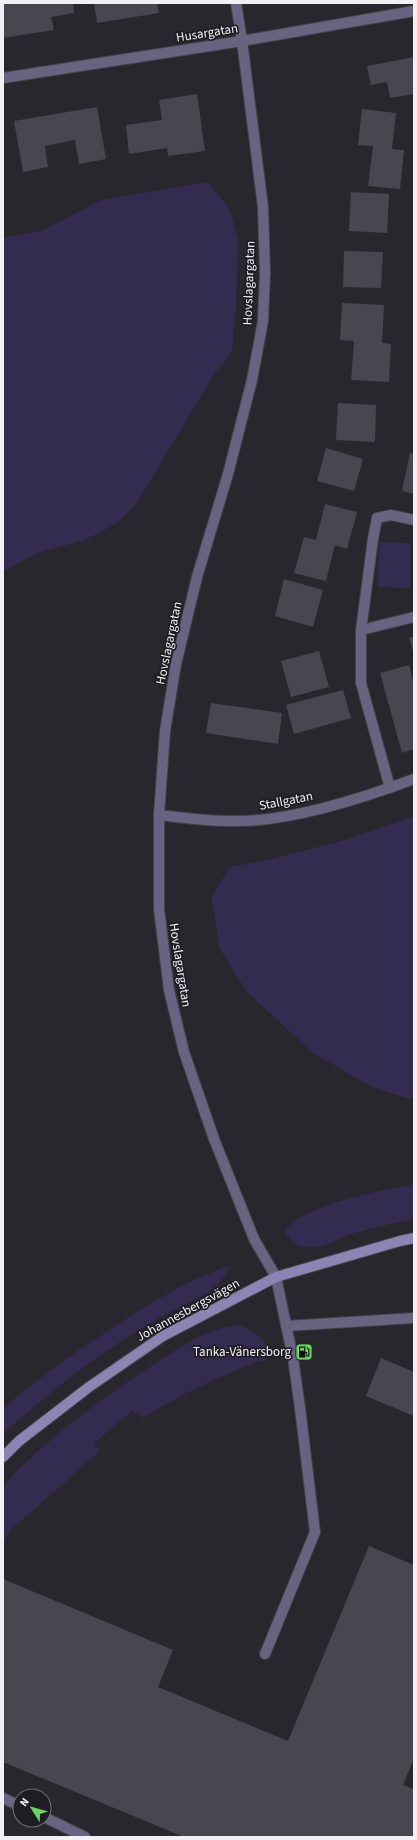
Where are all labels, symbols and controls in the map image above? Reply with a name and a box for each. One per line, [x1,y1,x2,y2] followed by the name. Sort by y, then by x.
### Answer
[175,19,239,47] street label: Husargatan
[239,240,259,326] street label: Hovslagargatan
[151,600,187,686] street label: Hovslagargatan
[258,787,314,815] street label: Stallgatan
[164,922,196,1008] street label: Hovslagargatan
[133,1274,243,1346] street label: Johannesbergsvägen
[294,1342,314,1362] fuel station icon: Tanka-Vänersborg
[193,1343,291,1361] place label: Tanka-Vänersborg
[12,1788,52,1828] north arrow
[16,1795,33,1810] text: N

